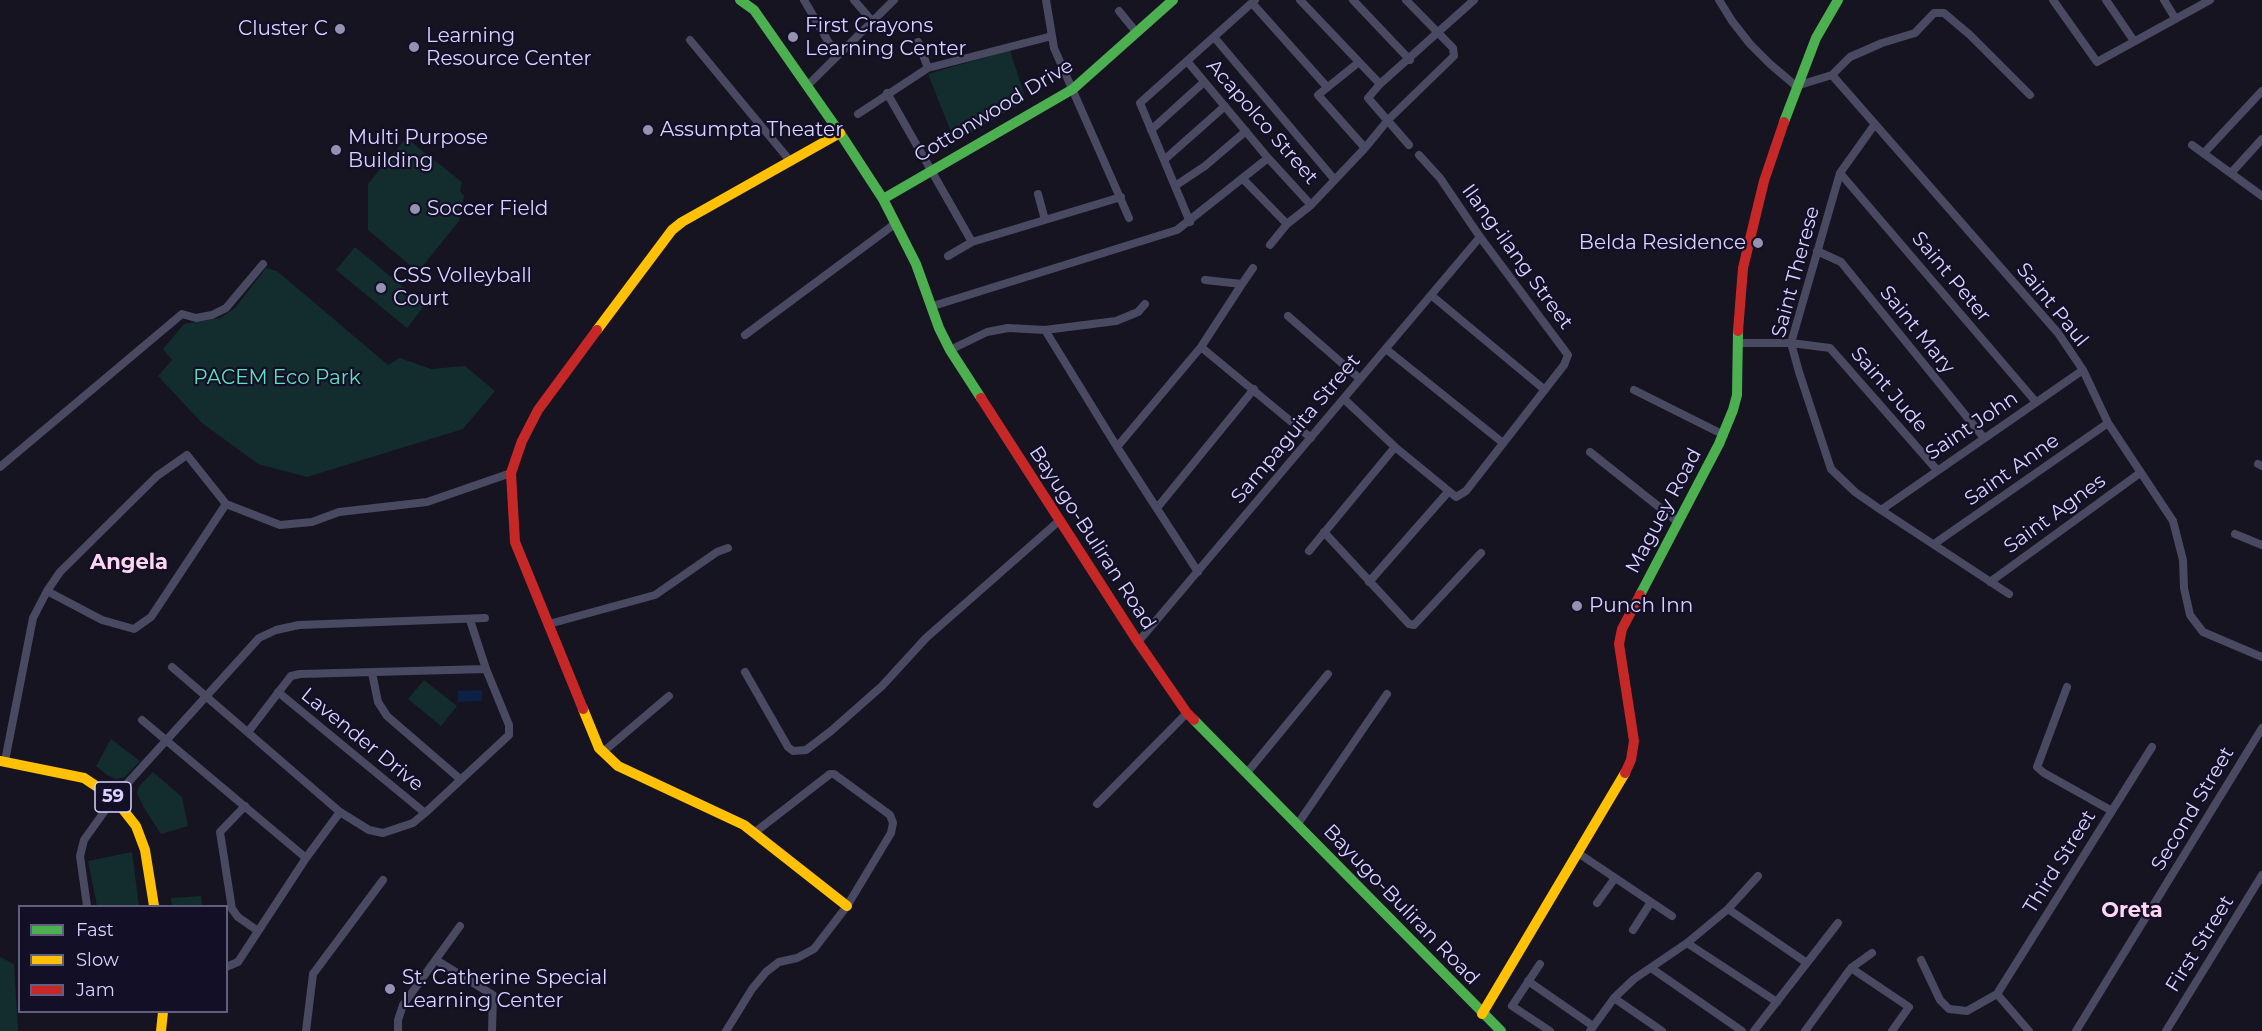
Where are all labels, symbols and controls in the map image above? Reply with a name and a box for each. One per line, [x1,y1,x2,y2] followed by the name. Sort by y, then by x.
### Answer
[805,14,967,61] place label: First Crayons Learning Center
[238,17,328,41] place label: Cluster C
[333,22,347,36] marker: Cluster C
[426,24,592,71] place label: Learning Resource Center
[786,30,800,44] marker: First Crayons Learning Center
[407,40,421,54] marker: Learning Resource Center
[910,54,1078,168] street label: Cottonwood Drive
[1201,54,1323,190] street label: Acapolco Street
[660,118,843,142] place label: Assumpta Theater
[641,123,655,137] marker: Assumpta Theater
[348,126,488,173] place label: Multi Purpose Building
[329,143,343,157] marker: Multi Purpose Building
[1456,180,1578,334] street label: Ilang-ilang Street
[427,197,548,221] place label: Soccer Field
[408,202,422,216] marker: Soccer Field
[1767,204,1825,340] street label: Saint Therese
[1906,227,1996,327] street label: Saint Peter
[1579,231,1746,255] place label: Belda Residence
[1751,236,1765,250] marker: Belda Residence
[2011,258,2093,352] street label: Saint Paul
[393,264,532,311] place label: CSS Volleyball Court
[374,281,388,295] marker: CSS Volleyball Court
[1874,281,1960,379] street label: Saint Mary
[1845,342,1933,438] street label: Saint Jude
[1226,349,1366,509] street label: Sampaguita Street
[193,366,361,390] park label: PACEM Eco Park
[1921,386,2023,466] street label: Saint John
[1960,429,2064,511] street label: Saint Anne
[1024,442,1160,634] street label: Bayugo-Buliran Road
[1621,444,1707,578] street label: Maguey Road
[2000,469,2110,559] street label: Saint Agnes
[90,550,168,576] district label: Angela
[1589,594,1693,618] place label: Punch Inn
[1570,599,1584,613] marker: Punch Inn
[296,683,428,797] street label: Lavender Drive
[2146,742,2240,876] street label: Second Street
[95,782,131,812] road number: 59
[2019,806,2101,918] street label: Third Street
[1318,820,1484,990] street label: Bayugo-Buliran Road
[2161,891,2239,997] street label: First Street
[2101,898,2163,924] district label: Oreta
[18,905,228,1013] legend
[76,919,114,941] text: Fast
[76,949,119,971] text: Slow
[402,966,607,1013] place label: St. Catherine Special Learning Center
[76,979,115,1001] text: Jam
[383,982,397,996] marker: St. Catherine Special Learning Center

